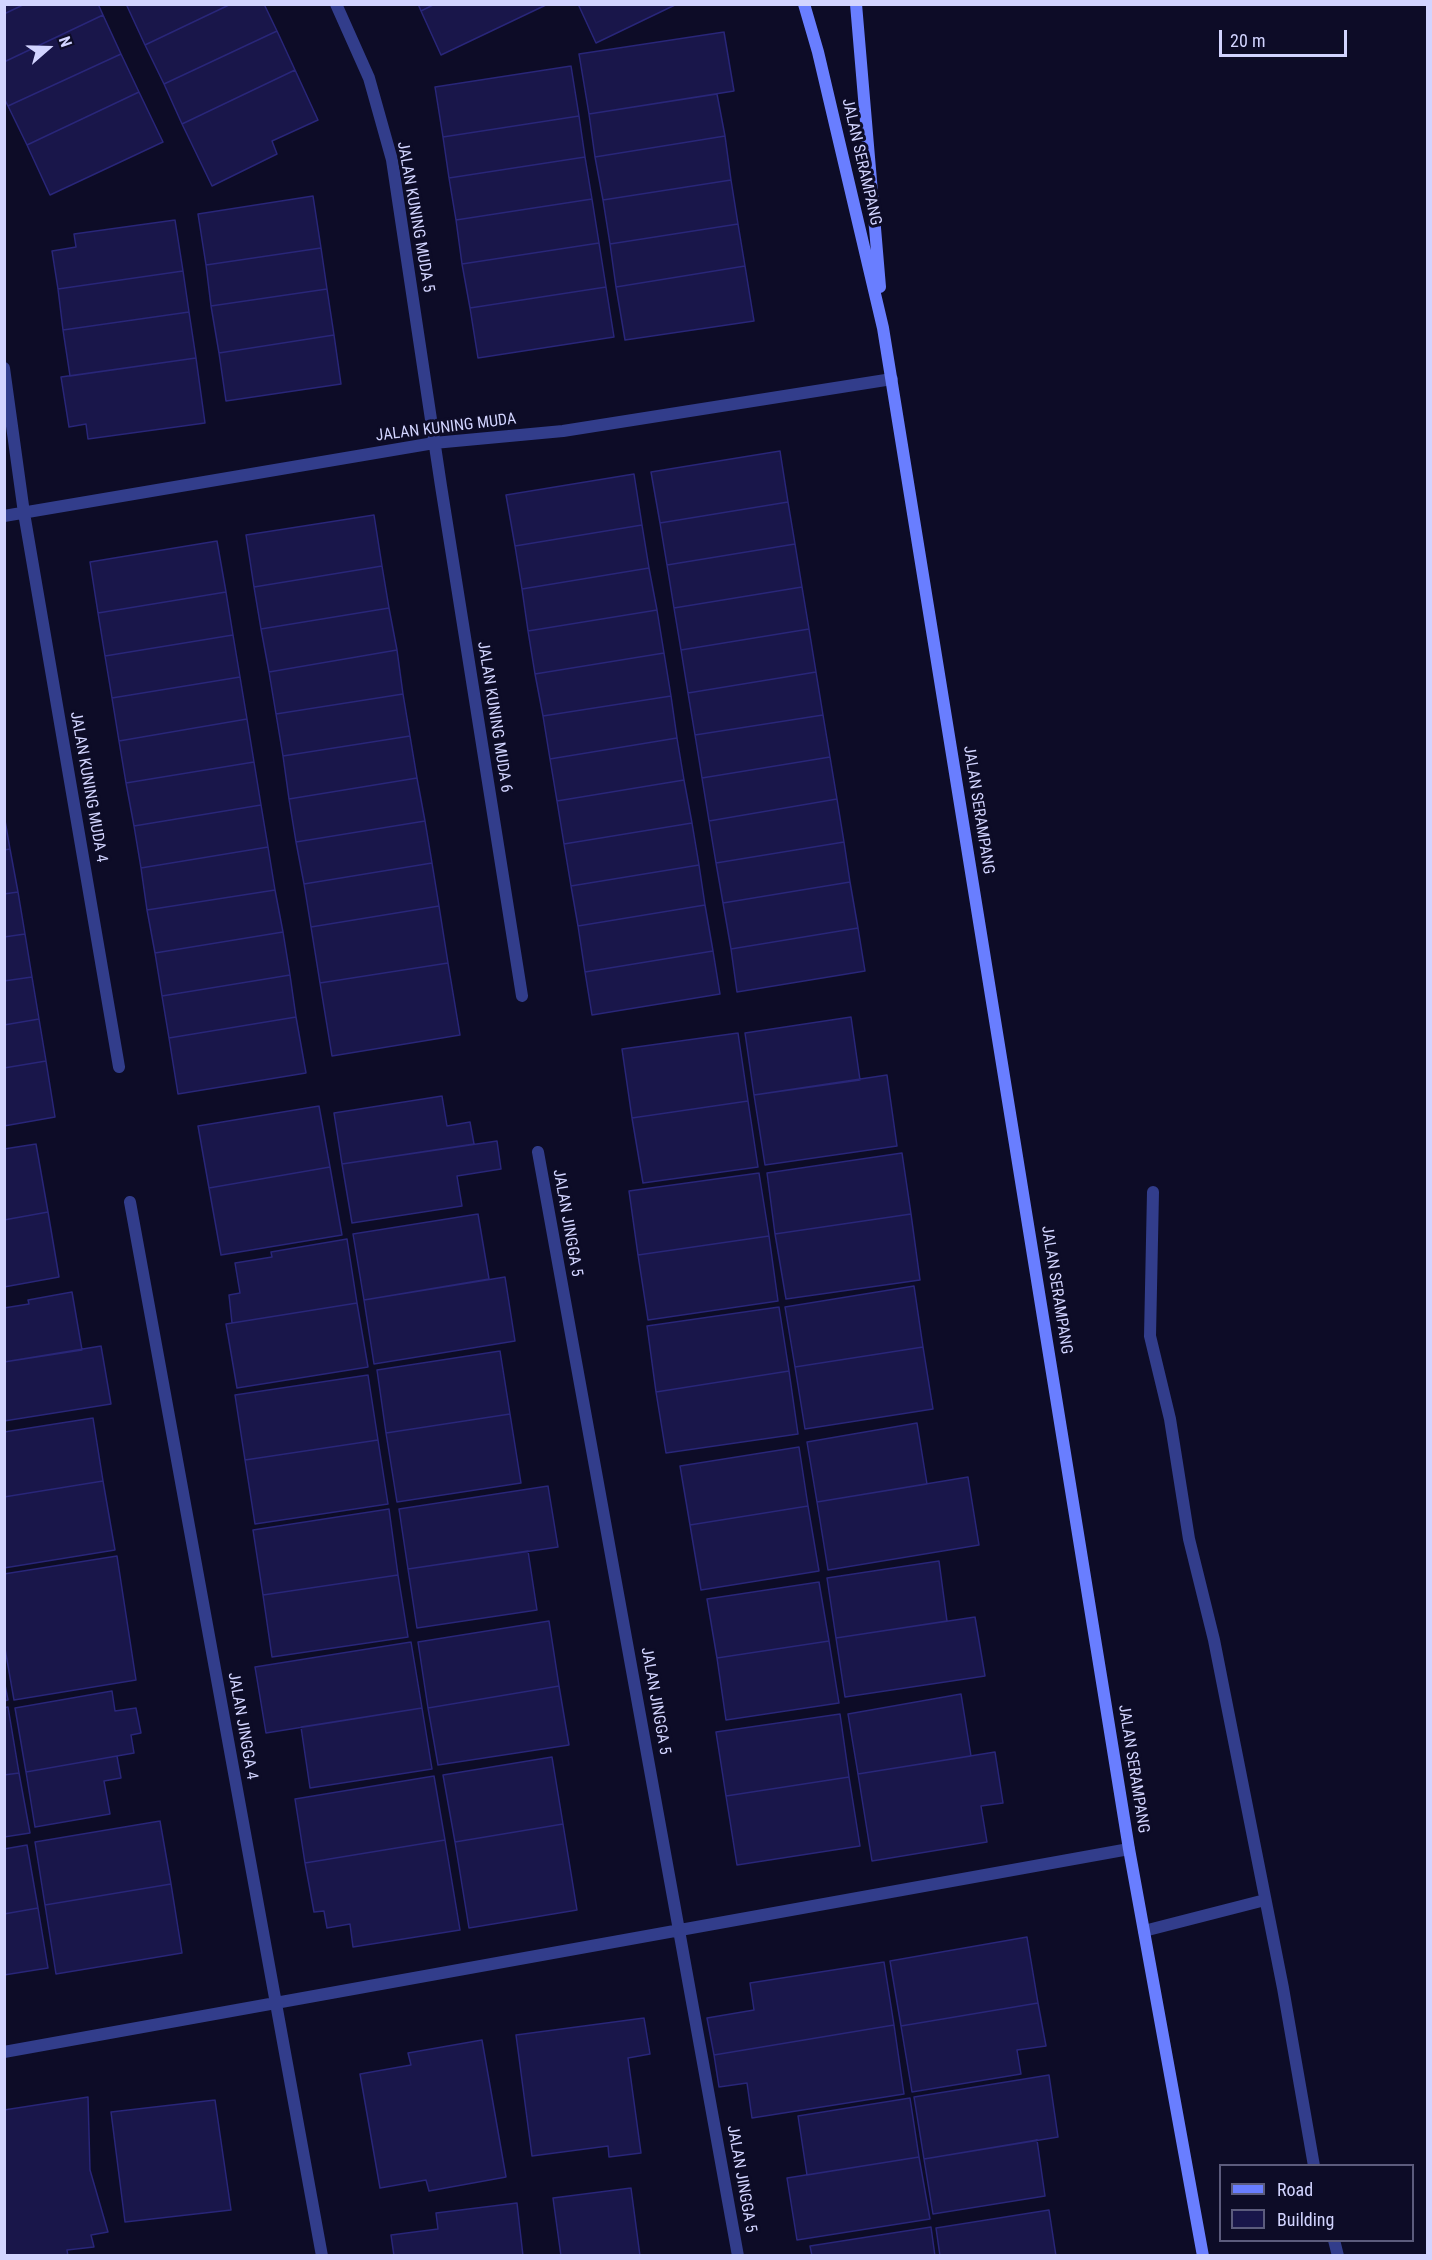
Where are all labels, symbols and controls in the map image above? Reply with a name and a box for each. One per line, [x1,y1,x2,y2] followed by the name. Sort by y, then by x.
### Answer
[18,18,78,78] north arrow
[1222,18,1350,56] scale bar
[1230,30,1265,51] text: 20 m
[55,34,76,50] text: N
[837,97,885,227] street label: JALAN SERAMPANG
[392,140,438,294] street label: JALAN KUNING MUDA 5
[375,410,517,446] street label: JALAN KUNING MUDA
[473,640,515,794] street label: JALAN KUNING MUDA 6
[65,710,111,864] street label: JALAN KUNING MUDA 4
[958,744,998,876] street label: JALAN SERAMPANG
[548,1168,586,1278] street label: JALAN JINGGA 5
[1036,1224,1076,1356] street label: JALAN SERAMPANG
[636,1646,674,1756] street label: JALAN JINGGA 5
[223,1671,261,1781] street label: JALAN JINGGA 4
[1113,1703,1153,1835] street label: JALAN SERAMPANG
[722,2124,760,2234] street label: JALAN JINGGA 5
[1219,2164,1414,2242] legend
[1277,2179,1313,2200] text: Road
[1277,2209,1334,2230] text: Building

